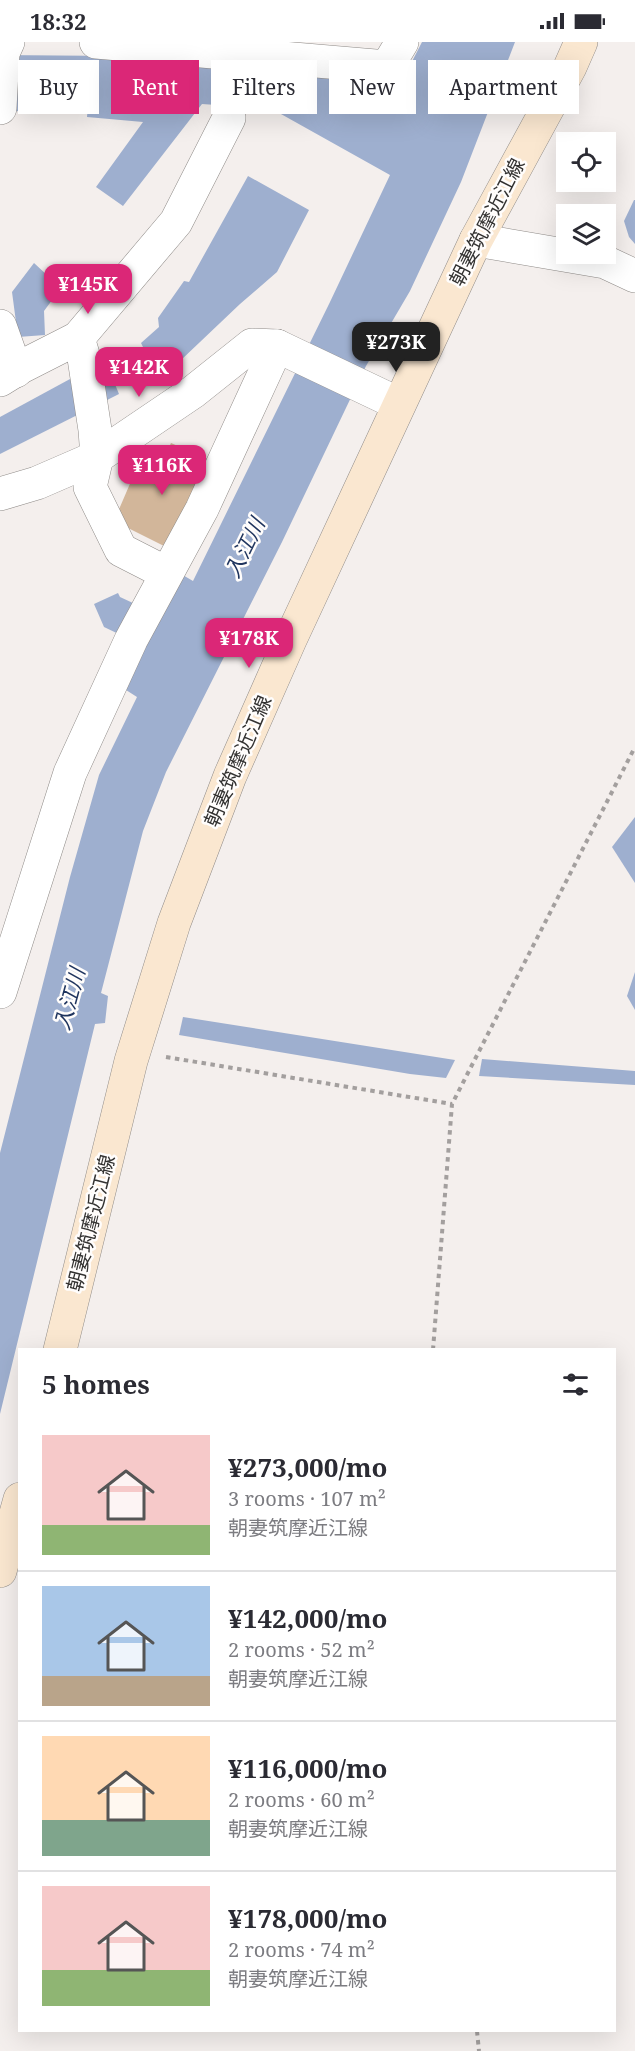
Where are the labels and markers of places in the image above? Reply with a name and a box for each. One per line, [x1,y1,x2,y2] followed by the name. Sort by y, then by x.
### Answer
[46,264,130,315] pin: ¥145K
[354,322,438,373] pin: ¥273K
[97,347,181,398] pin: ¥142K
[120,445,204,496] pin: ¥116K
[207,618,291,669] pin: ¥178K

